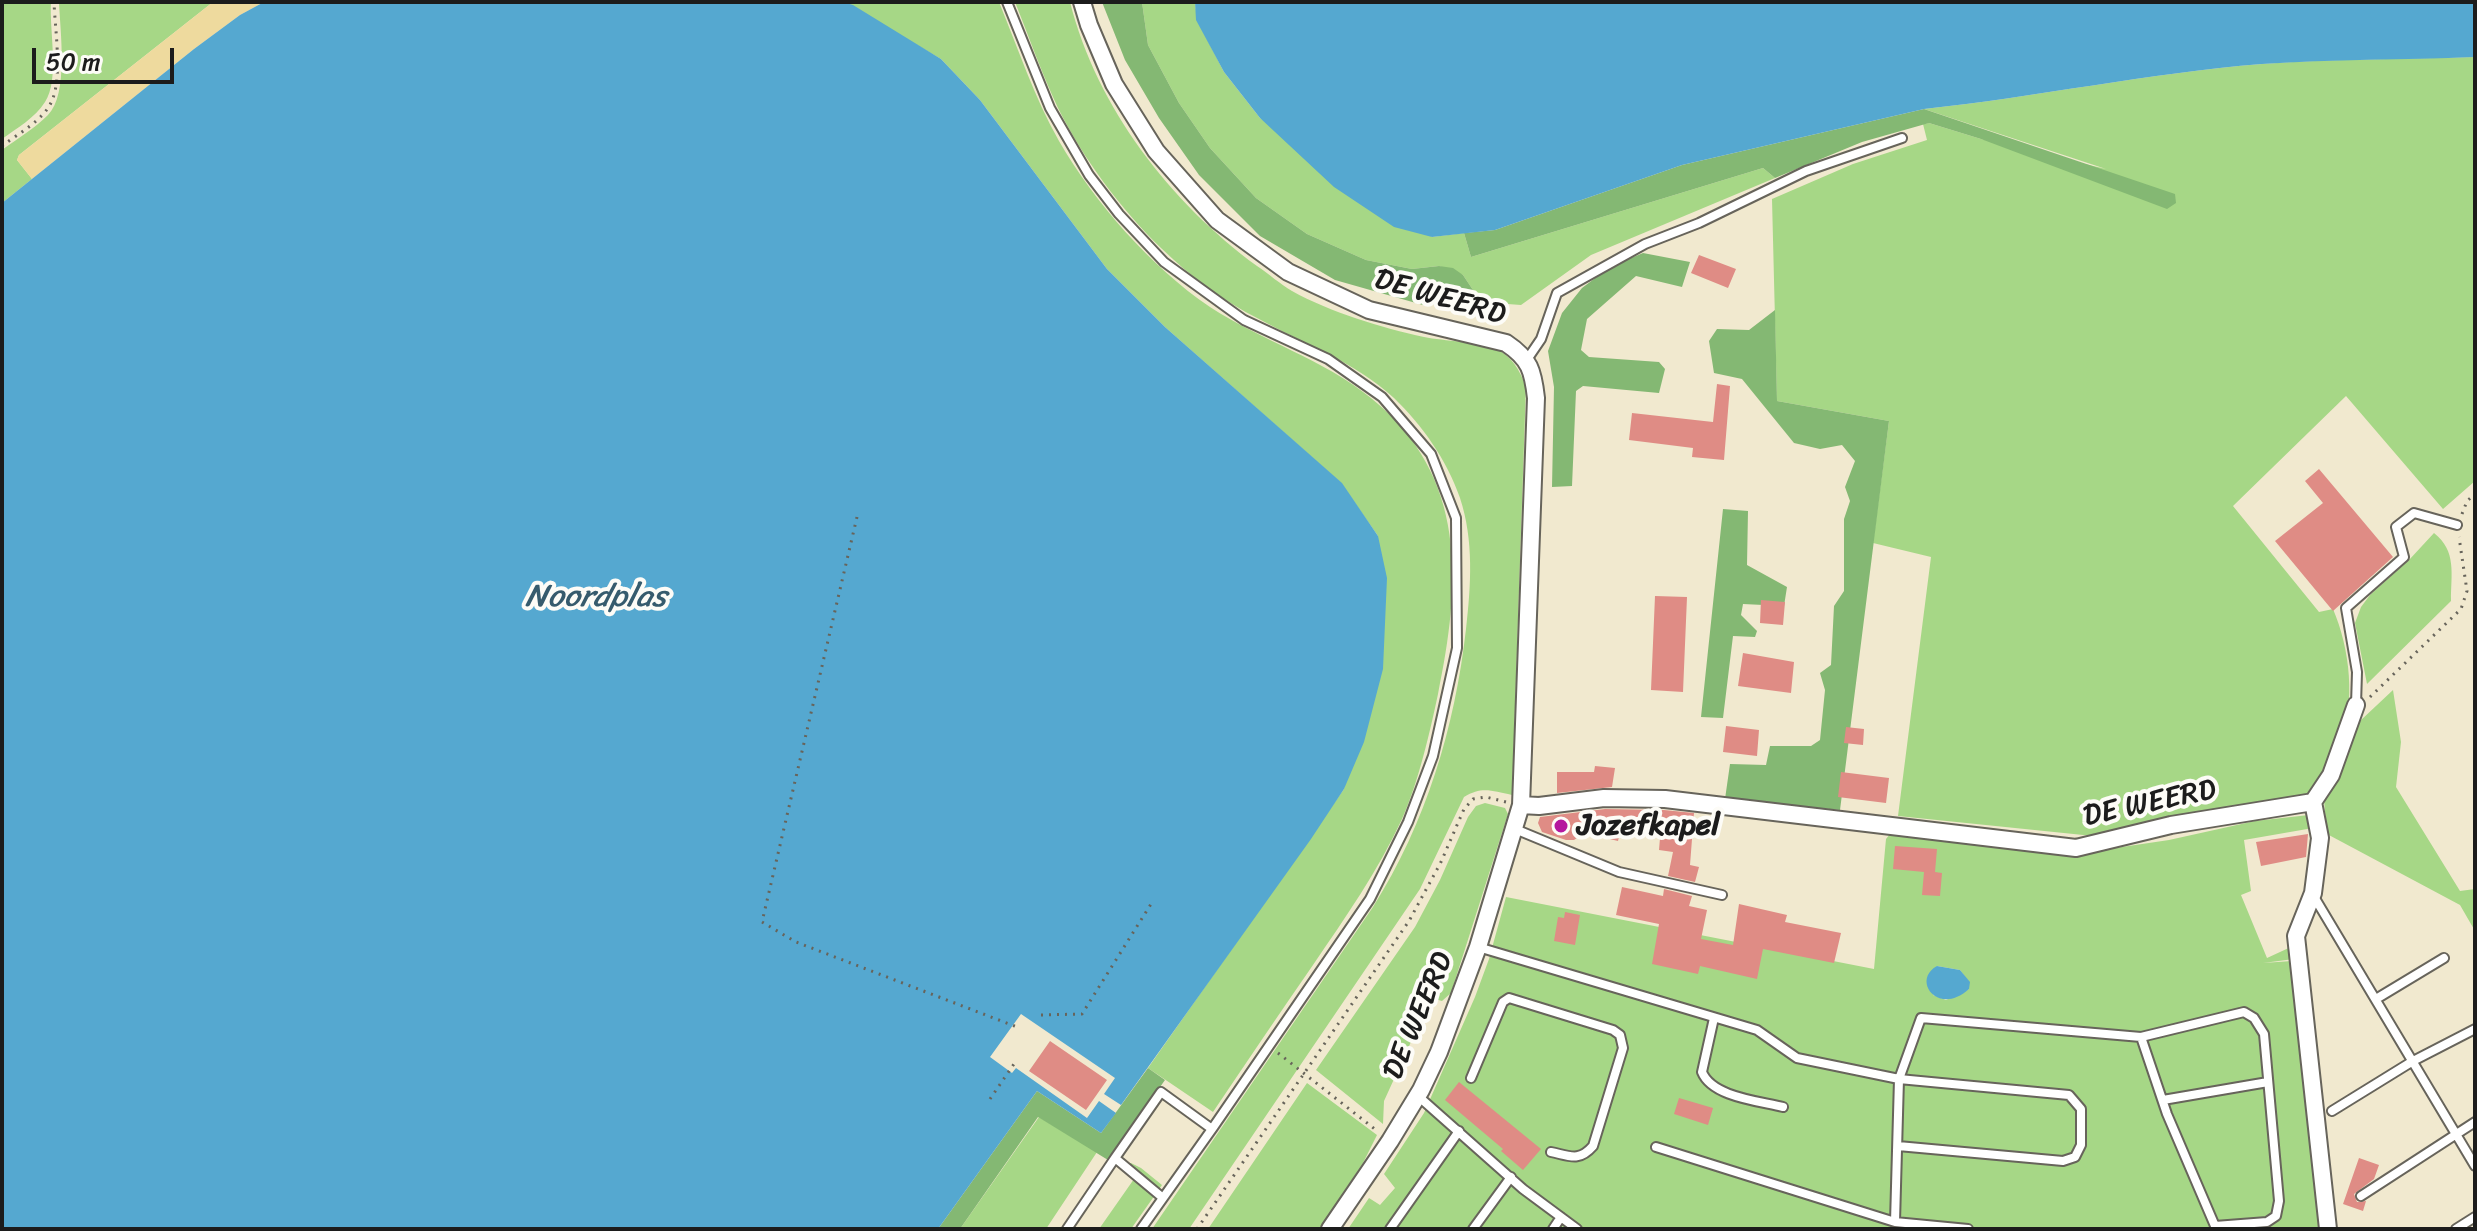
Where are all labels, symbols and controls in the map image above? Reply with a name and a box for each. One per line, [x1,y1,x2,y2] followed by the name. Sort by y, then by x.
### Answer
[36,32,178,82] scale bar
[46,41,101,83] text: 50 m
[1370,262,1510,334] street label: DE WEERD
[525,579,667,617] water label: Noordplas
[2080,772,2220,836] street label: DE WEERD
[1577,808,1720,844] place label: Jozefkapel
[1552,817,1570,835] marker: Jozefkapel
[1376,947,1462,1085] street label: DE WEERD

